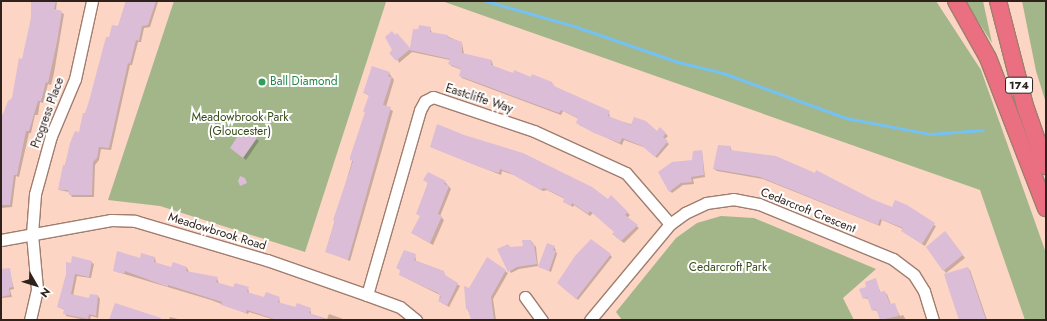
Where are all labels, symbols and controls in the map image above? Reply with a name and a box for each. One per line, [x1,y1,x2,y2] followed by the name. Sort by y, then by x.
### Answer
[270,75,338,89] place label: Ball Diamond
[29,76,67,150] street label: Progress Place
[1005,76,1033,94] road number: 174
[257,77,267,87] marker: Ball Diamond
[443,81,515,117] street label: Eastcliffe Way
[191,111,289,139] park label: Meadowbrook Park (Gloucester)
[758,185,858,237] street label: Cedarcroft Crescent
[166,210,268,254] street label: Meadowbrook Road
[689,261,767,275] park label: Cedarcroft Park
[16,265,56,305] north arrow
[36,284,54,301] text: N

